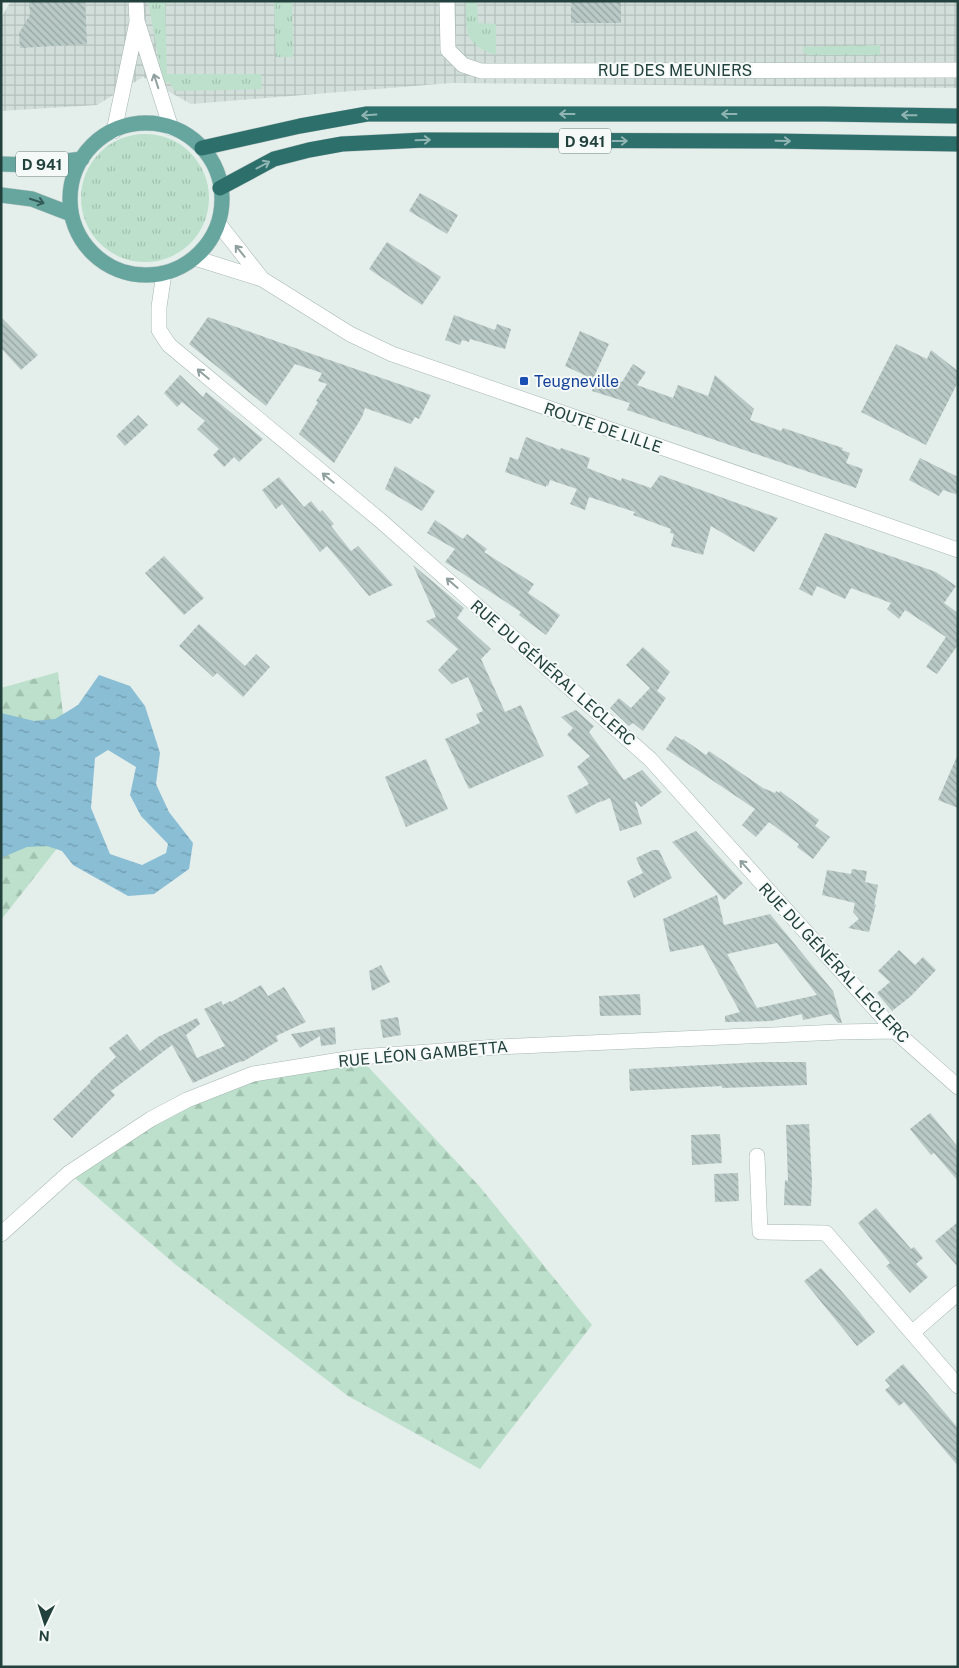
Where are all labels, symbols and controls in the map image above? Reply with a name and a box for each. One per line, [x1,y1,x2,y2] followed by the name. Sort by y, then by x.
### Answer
[598,61,752,80] street label: RUE DES MEUNIERS
[151,74,161,90] one-way arrow
[559,109,575,119] one-way arrow
[721,109,738,119] one-way arrow
[361,110,377,119] one-way arrow
[901,110,918,120] one-way arrow
[559,128,611,154] road number: D 941
[415,136,431,145] one-way arrow
[612,136,628,146] one-way arrow
[775,137,791,146] one-way arrow
[16,152,68,176] road number: D 941
[256,159,270,169] one-way arrow
[29,197,45,207] one-way arrow
[234,245,245,258] one-way arrow
[197,368,210,379] one-way arrow
[534,372,619,391] place label: Teugneville
[518,375,530,387] marker: Teugneville
[541,399,665,457] street label: ROUTE DE LILLE
[322,472,335,483] one-way arrow
[445,578,458,589] one-way arrow
[467,596,640,750] street label: RUE DU GÉNÉRAL LECLERC
[739,859,750,872] one-way arrow
[755,878,914,1047] street label: RUE DU GÉNÉRAL LECLERC
[337,1036,509,1071] street label: RUE LÉON GAMBETTA
[20,1598,70,1648] north arrow
[38,1628,50,1644] text: N

